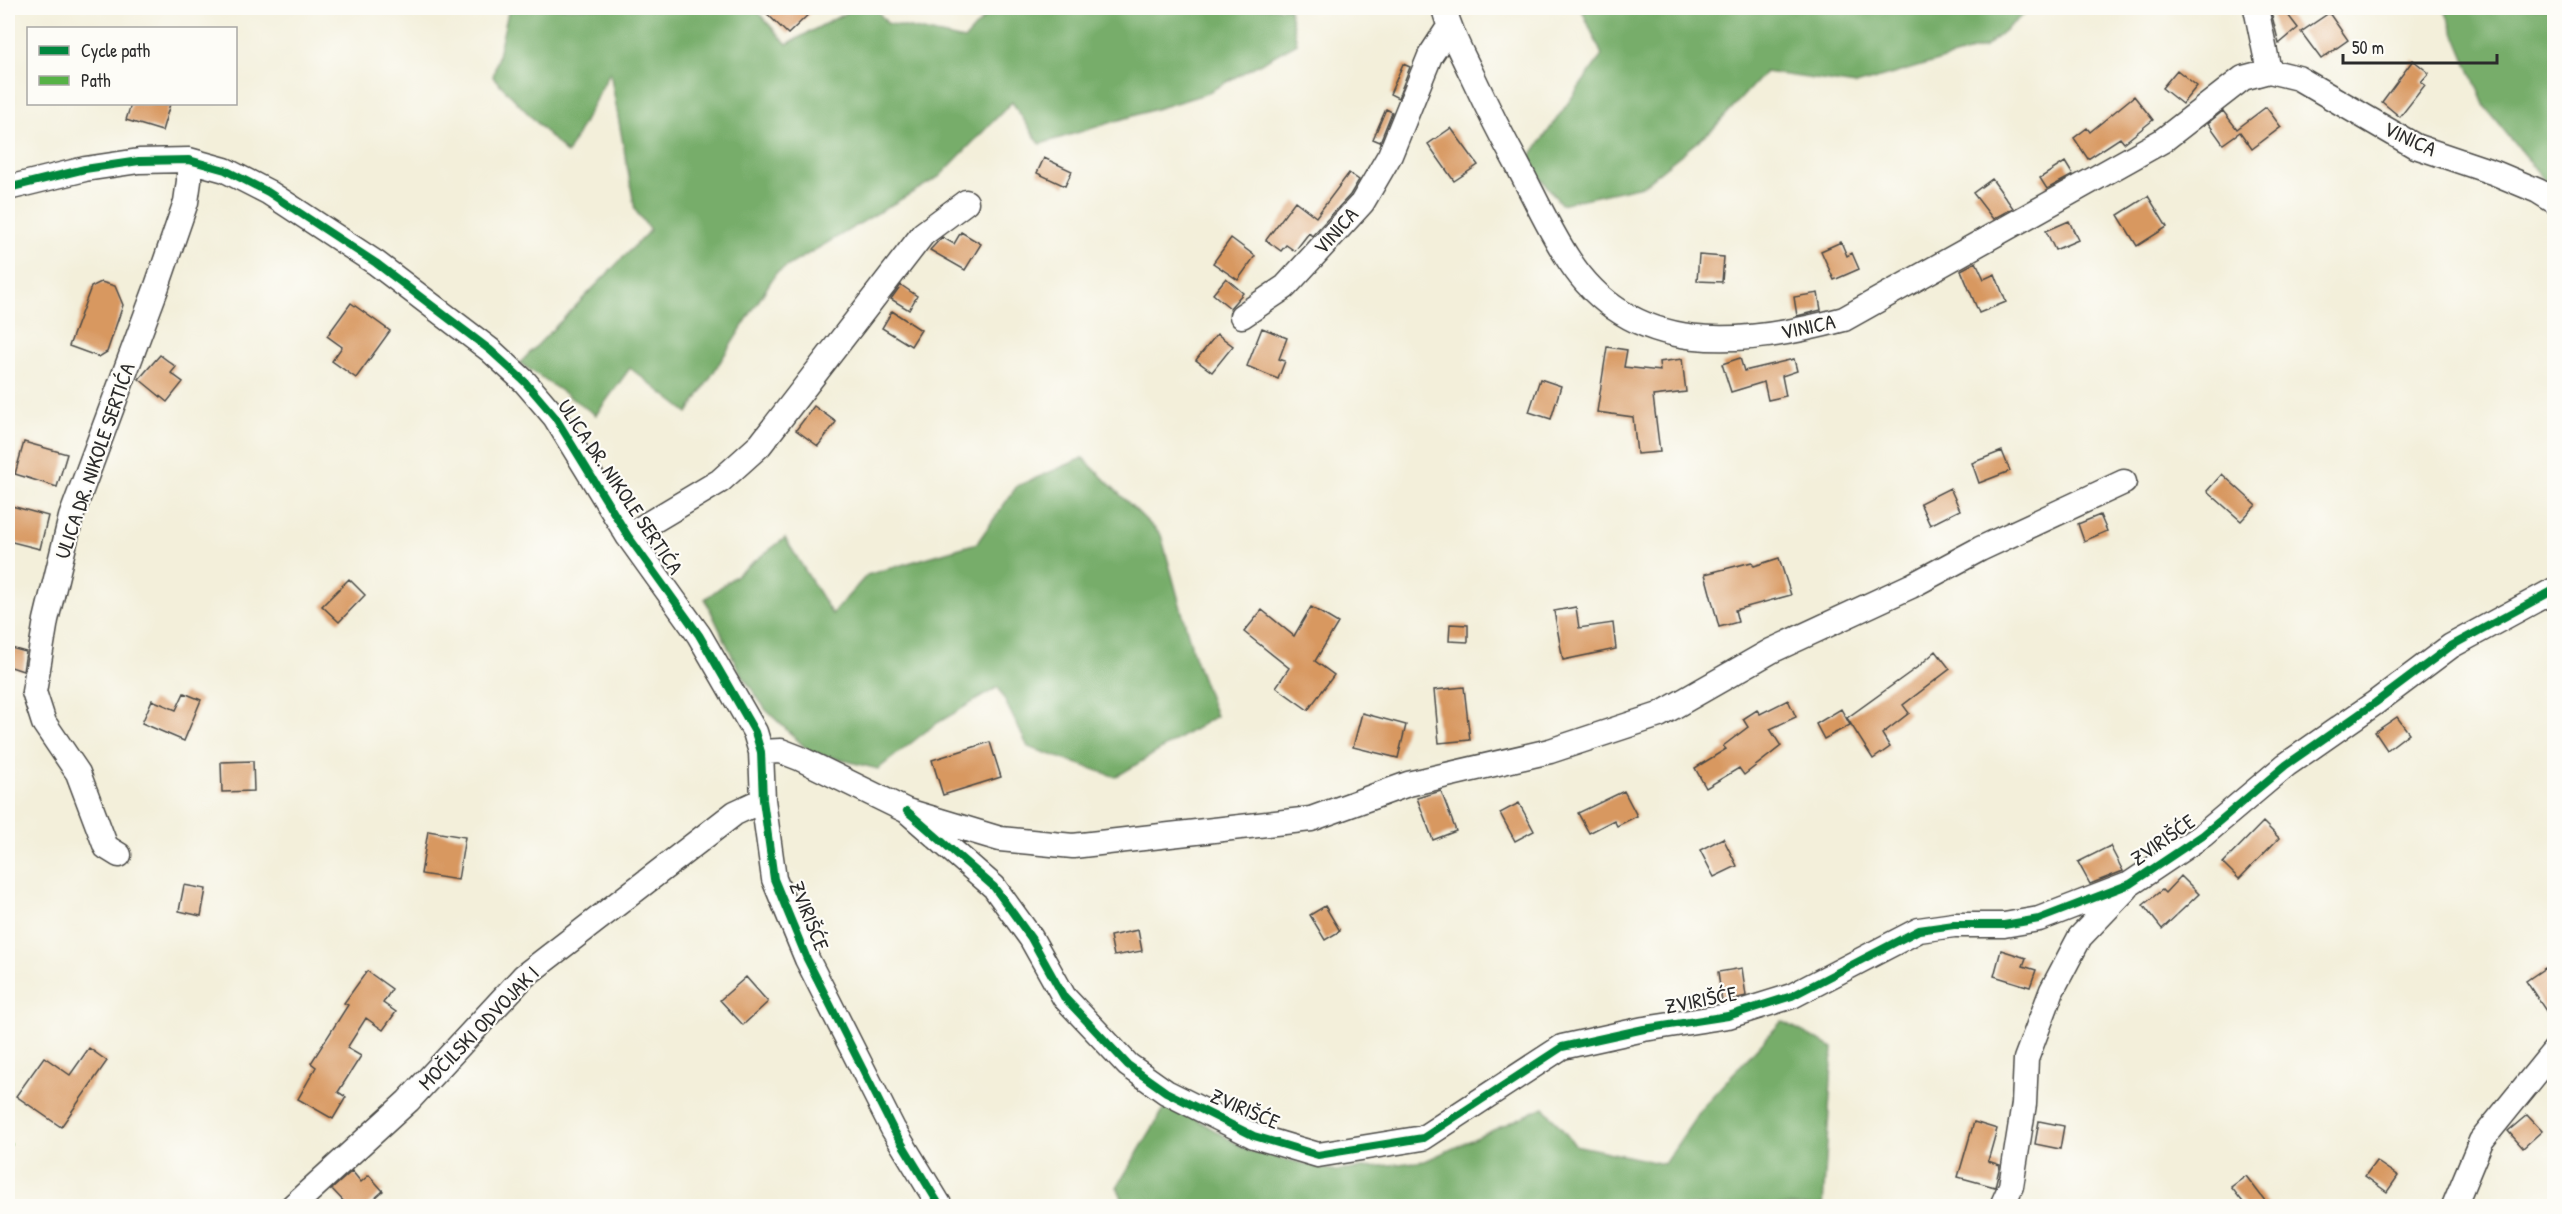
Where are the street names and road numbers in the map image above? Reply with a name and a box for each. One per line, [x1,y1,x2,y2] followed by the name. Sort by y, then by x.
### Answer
[2379,114,2441,163] street label: VINICA
[1307,201,1365,261] street label: VINICA
[1778,307,1838,346] street label: VINICA
[47,359,142,563] street label: ULICA DR. NIKOLE SERTIĆA
[551,393,690,580] street label: ULICA DR. NIKOLE SERTIĆA
[2125,807,2201,872] street label: ZVIRIŠĆE
[782,877,836,955] street label: ZVIRIŠĆE
[412,959,546,1096] street label: MOČILSKI ODVOJAK I
[1663,978,1739,1021] street label: ZVIRIŠĆE
[1206,1081,1284,1136] street label: ZVIRIŠĆE

